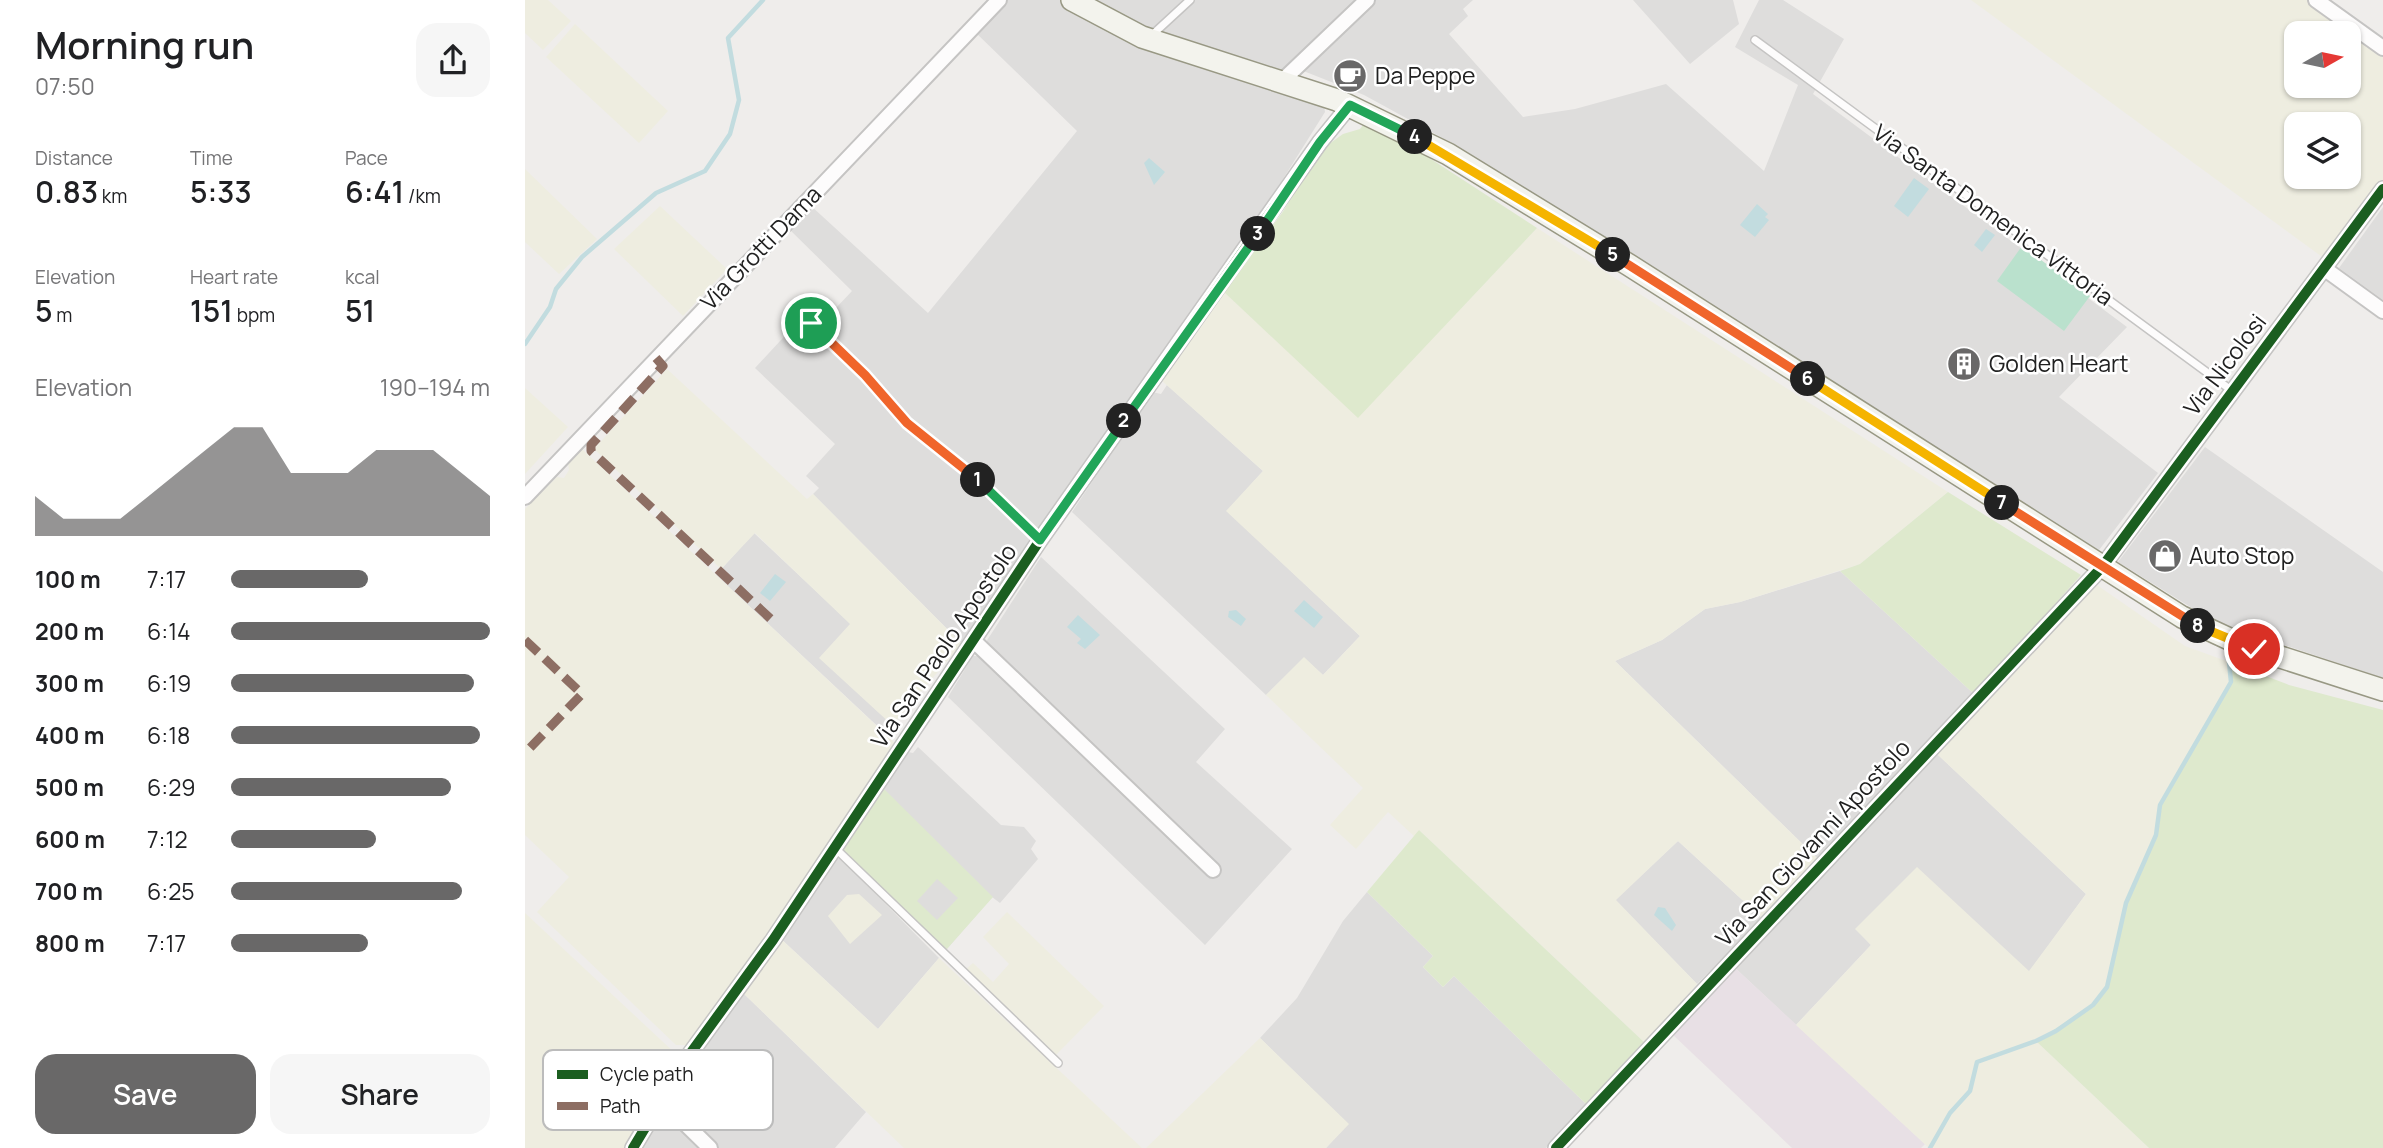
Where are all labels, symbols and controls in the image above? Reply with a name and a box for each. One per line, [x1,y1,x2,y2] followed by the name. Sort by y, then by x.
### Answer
[35,18,254,70] text: Morning run
[2284,21,2361,98] north arrow
[2284,21,2361,189] map controls
[416,23,490,97] button: share
[1331,57,1369,95] cafe icon: Da Peppe
[1375,59,1475,91] place label: Da Peppe
[35,70,95,102] text: 07:50
[2284,112,2361,189] button: layers
[1867,116,2120,312] street label: Via Santa Domenica Vittoria
[1397,120,1433,154] pin: 4
[1409,123,1420,149] text: 4
[35,145,113,171] text: Distance
[190,145,233,171] text: Time
[345,145,388,171] text: Pace
[35,171,98,212] text: 0.83
[190,171,252,212] text: 5:33
[345,171,404,212] text: 6:41
[693,178,828,317] street label: Via Grotti Dama
[98,183,127,209] text: km
[404,183,441,209] text: /km
[1241,216,1275,252] pin: 3
[1252,220,1263,246] text: 3
[1595,238,1631,272] pin: 5
[1607,241,1618,267] text: 5
[35,264,115,290] text: Elevation
[190,264,278,290] text: Heart rate
[345,264,380,290] text: kcal
[35,290,53,331] text: 5
[190,290,233,331] text: 151
[345,290,375,331] text: 51
[781,293,841,353] pin
[53,302,72,328] text: m
[233,302,275,328] text: bpm
[792,304,830,342] icon: arrive
[2175,307,2273,422] street label: Via Nicolosi
[1945,345,1983,383] building icon: Golden Heart
[1989,347,2128,379] place label: Golden Heart
[1791,362,1825,396] pin: 6
[1802,365,1813,391] text: 6
[35,371,132,403] text: Elevation
[380,371,490,403] text: 190–194 m
[1107,404,1141,438] pin: 2
[1118,407,1129,433] text: 2
[960,462,995,498] pin: 1
[973,466,982,492] text: 1
[1985,486,2019,520] pin: 7
[1996,489,2007,515] text: 7
[863,537,1023,754] street label: Via San Paolo Apostolo
[2146,537,2184,575] shop icon: Auto Stop
[2189,539,2294,571] place label: Auto Stop
[35,563,101,595] text: 100 m
[147,563,186,595] text: 7:17
[2181,608,2215,644] pin: 8
[2192,612,2203,638] text: 8
[35,615,104,647] text: 200 m
[147,615,191,647] text: 6:14
[2224,619,2284,679] pin
[2235,630,2273,668] icon: check
[35,667,104,699] text: 300 m
[147,667,191,699] text: 6:19
[35,719,105,751] text: 400 m
[147,719,190,751] text: 6:18
[1708,732,1917,953] street label: Via San Giovanni Apostolo
[35,771,104,803] text: 500 m
[147,771,196,803] text: 6:29
[35,823,105,855] text: 600 m
[147,823,188,855] text: 7:12
[35,875,103,907] text: 700 m
[147,875,195,907] text: 6:25
[35,927,105,959] text: 800 m
[147,927,186,959] text: 7:17
[543,1050,773,1130] legend
[35,1054,256,1134] button: Save
[270,1054,490,1134] button: Share
[600,1061,694,1087] text: Cycle path
[600,1093,640,1119] text: Path

